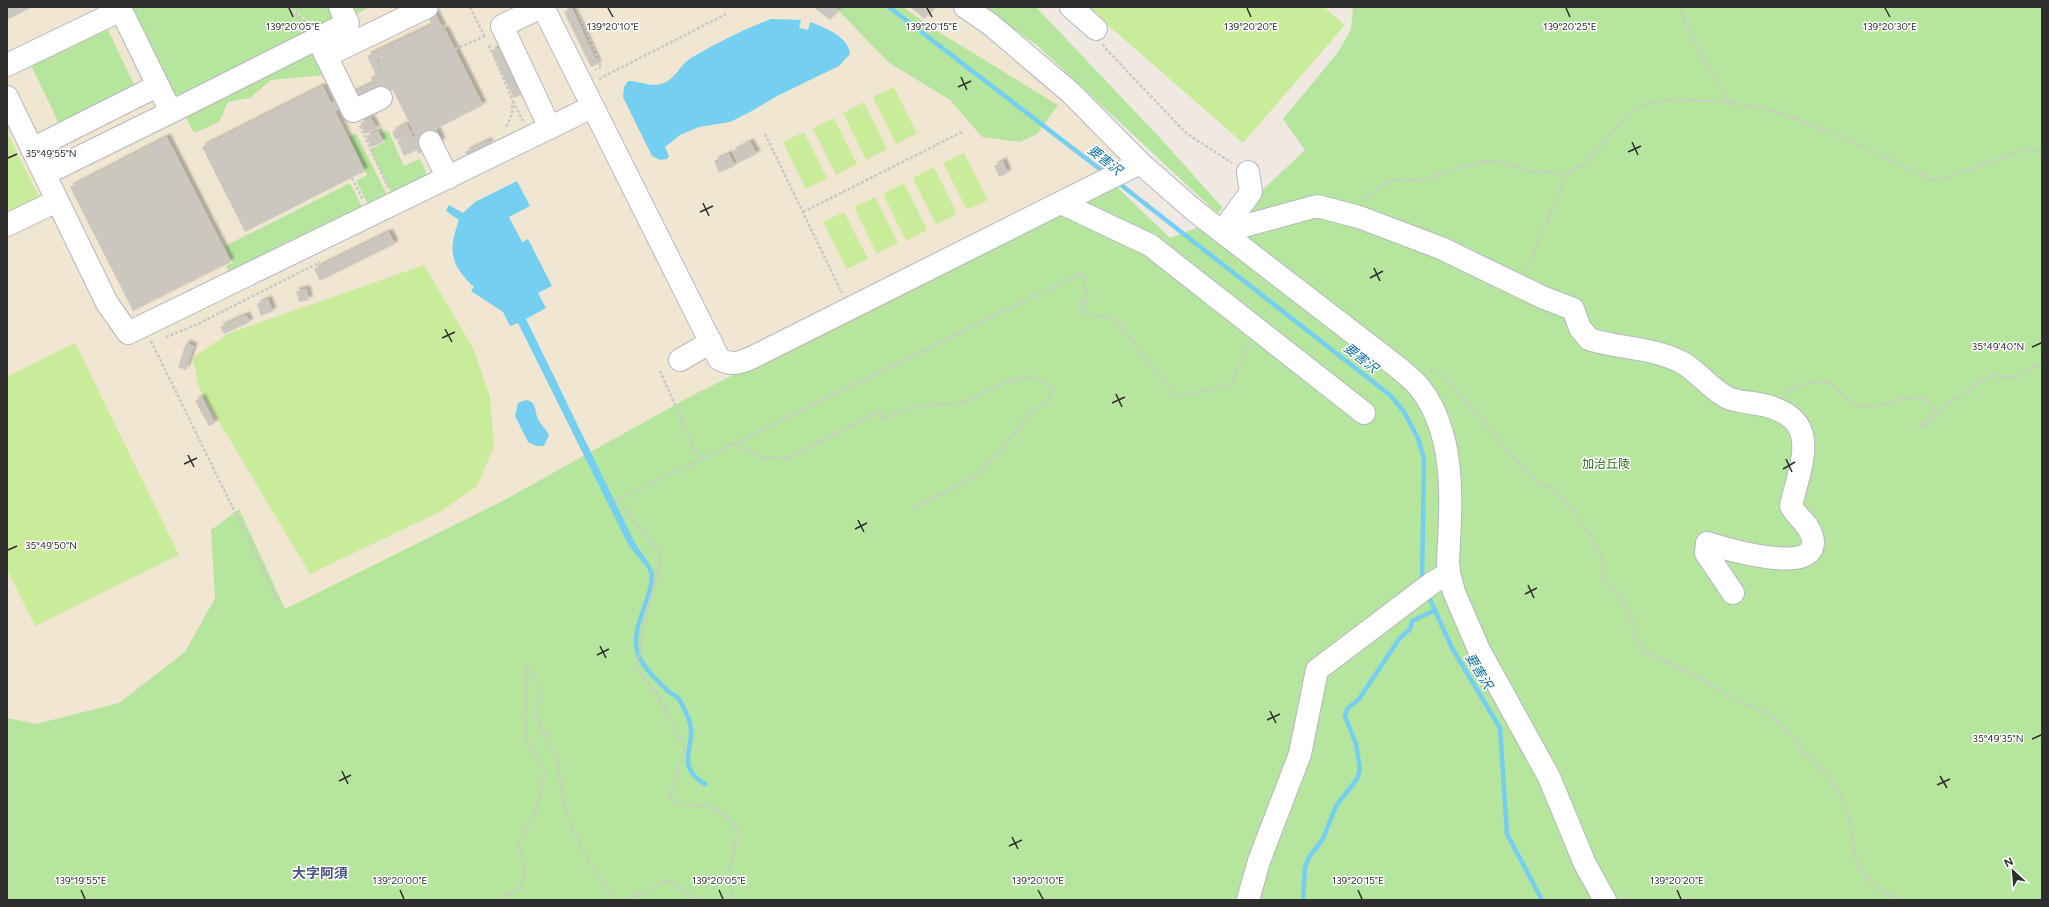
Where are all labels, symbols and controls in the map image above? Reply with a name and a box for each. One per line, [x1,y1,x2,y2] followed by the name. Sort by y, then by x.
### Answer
[266,20,320,33] text: 139°20'05"E
[587,20,639,33] text: 139°20'10"E
[906,20,958,33] text: 139°20'15"E
[1224,20,1278,33] text: 139°20'20"E
[1543,20,1597,33] text: 139°20'25"E
[1863,20,1917,33] text: 139°20'30"E
[1085,142,1127,179] water label: 要害沢
[25,147,77,160] text: 35°49'55"N
[1341,340,1383,377] water label: 要害沢
[1972,340,2024,353] text: 35°49'40"N
[1582,457,1630,471] park label: 加治丘陵
[25,539,77,552] text: 35°49'50"N
[1463,650,1496,693] water label: 要害沢
[1973,732,2023,745] text: 35°49'35"N
[1993,851,2033,891] north arrow
[2002,855,2016,870] text: N
[292,865,348,882] district label: 大字阿須
[55,874,107,887] text: 139°19'55"E
[373,874,428,887] text: 139°20'00"E
[692,874,746,887] text: 139°20'05"E
[1012,874,1064,887] text: 139°20'10"E
[1332,874,1384,887] text: 139°20'15"E
[1650,874,1704,887] text: 139°20'20"E

